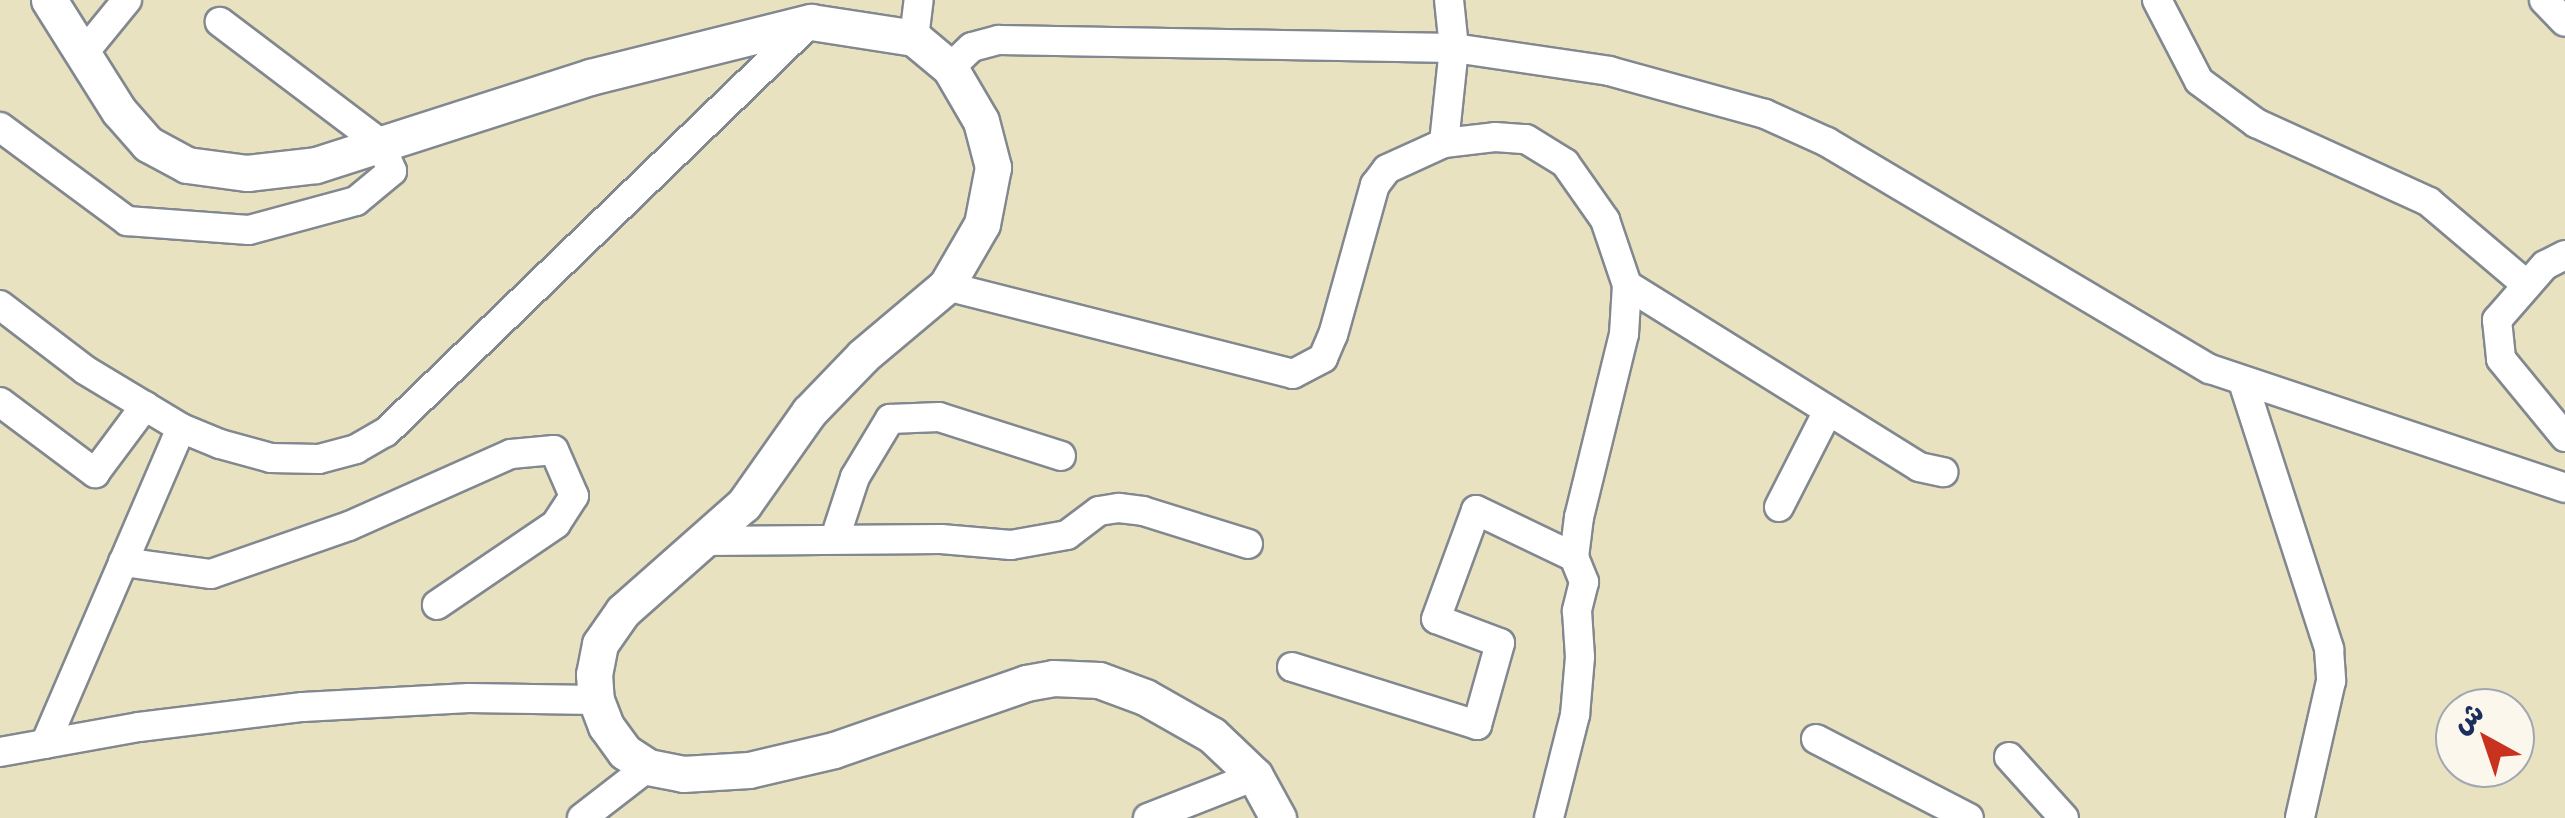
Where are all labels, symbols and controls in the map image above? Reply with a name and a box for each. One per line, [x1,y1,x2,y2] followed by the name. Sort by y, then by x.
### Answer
[2435,688,2535,788] north arrow
[2441,690,2492,743] text: ش

